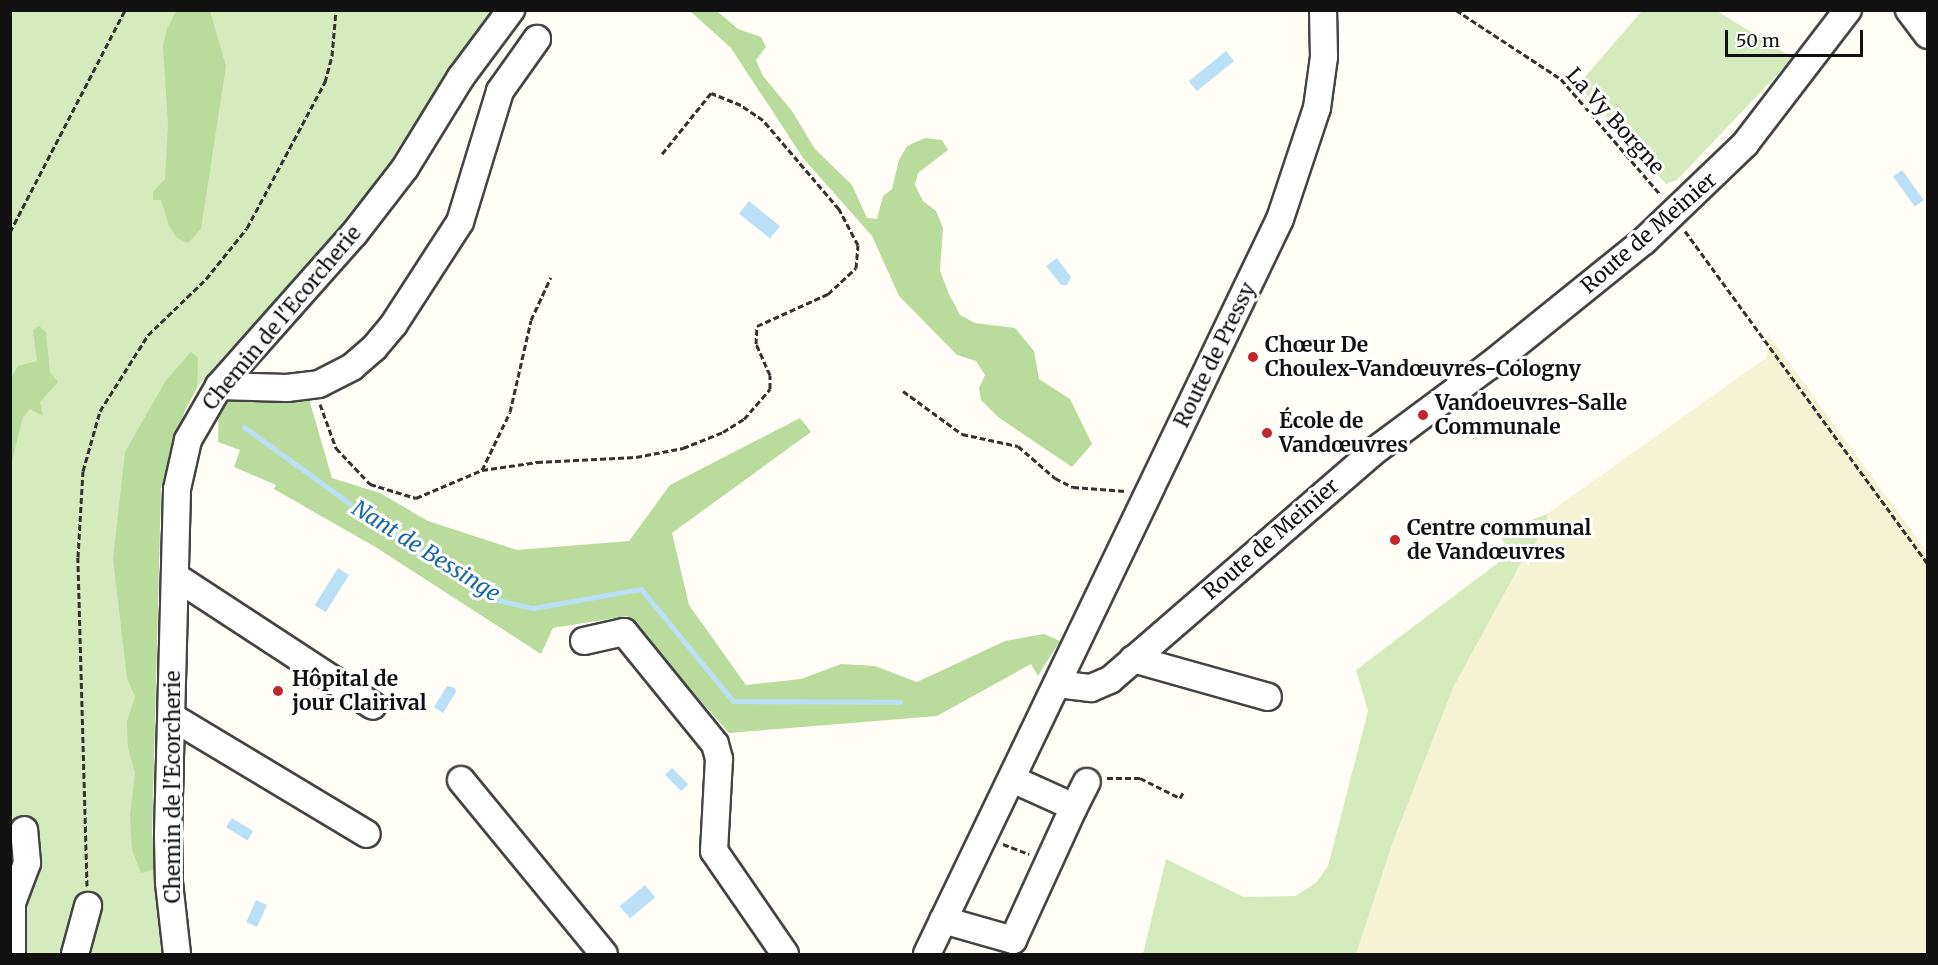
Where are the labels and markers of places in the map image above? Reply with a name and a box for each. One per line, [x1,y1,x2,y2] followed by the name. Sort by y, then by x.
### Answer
[1265,332,1581,382] place label: Chœur De Choulex-Vandœuvres-Cologny
[1246,350,1260,364] marker: Chœur De Choulex-Vandœuvres-Cologny
[1435,390,1627,440] place label: Vandoeuvres-Salle Communale
[1279,408,1408,458] place label: École de Vandœuvres
[1416,408,1430,422] marker: Vandoeuvres-Salle Communale
[1260,426,1274,440] marker: École de Vandœuvres
[1407,515,1591,565] place label: Centre communal de Vandœuvres
[1388,533,1402,547] marker: Centre communal de Vandœuvres
[292,666,427,716] place label: Hôpital de jour Clairival
[269,682,287,700] marker: Hôpital de jour Clairival

